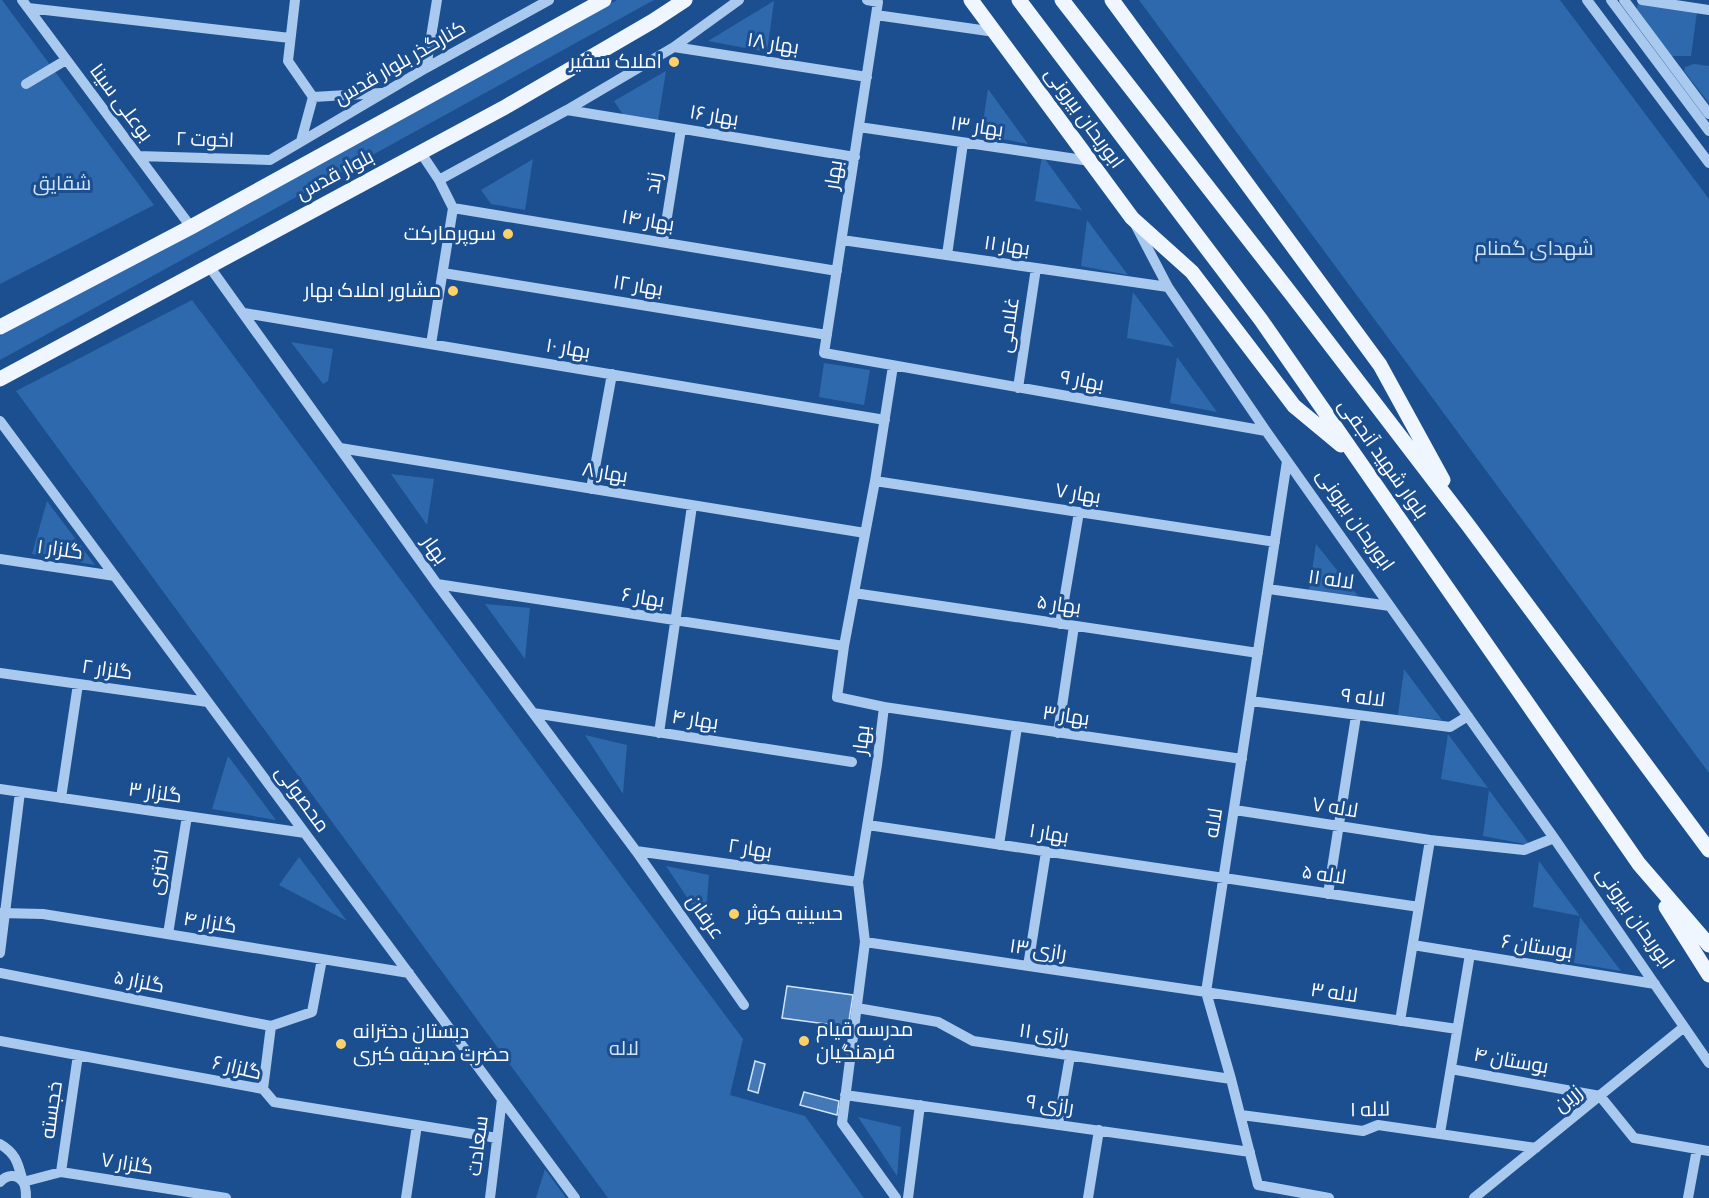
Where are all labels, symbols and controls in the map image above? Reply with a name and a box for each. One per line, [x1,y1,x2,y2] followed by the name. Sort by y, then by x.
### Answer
[329,14,471,112] street label: کنارگذر بلوار قدس
[745,26,801,62] street label: بهار ۱۸
[568,48,662,76] place label: املاک سفیر
[667,55,681,69] marker: املاک سفیر
[83,58,159,148] street label: بوعلی سینا
[1038,62,1130,174] street label: ابوریحان بیرونی
[687,98,741,134] street label: بهار ۱۶
[949,109,1005,145] street label: بهار ۱۳
[175,125,235,155] street label: اخوت ۲
[291,143,379,207] street label: بلوار قدس
[818,158,850,193] street label: بهار
[33,170,91,198] park label: شقایق
[639,170,669,196] street label: زند
[620,203,676,239] street label: بهار ۱۴
[404,220,496,248] place label: سوپرمارکت
[501,227,515,241] marker: سوپرمارکت
[982,229,1032,263] street label: بهار ۱۱
[1474,235,1594,263] park label: شهدای گمنام
[611,268,665,304] street label: بهار ۱۲
[303,277,441,305] place label: مشاور املاک بهار
[446,284,460,298] marker: مشاور املاک بهار
[991,295,1027,355] street label: غلامی
[544,332,592,366] street label: بهار ۱۰
[1058,363,1106,399] street label: بهار ۹
[1331,393,1435,525] street label: بلوار شهید آنجفی
[580,456,630,490] street label: بهار ۸
[1309,463,1401,577] street label: ابوریحان بیرونی
[1053,477,1103,511] street label: بهار ۷
[414,529,455,570] street label: بهار
[35,533,85,567] street label: گلزار ۱
[1306,563,1356,597] street label: لاله ۱۱
[619,581,667,615] street label: بهار ۶
[1035,588,1083,622] street label: بهار ۵
[80,653,134,687] street label: گلزار ۲
[1339,681,1387,715] street label: لاله ۹
[1041,699,1091,733] street label: بهار ۳
[670,703,720,737] street label: بهار ۴
[846,724,878,757] street label: بهار
[268,760,336,838] street label: محصولی
[126,775,184,811] street label: گلزار ۳
[1310,791,1360,825] street label: لاله ۷
[1198,806,1230,840] street label: لاله
[1027,817,1071,851] street label: بهار ۱
[726,832,774,866] street label: بهار ۲
[142,847,176,897] street label: اختری
[1300,858,1348,892] street label: لاله ۵
[1589,861,1681,975] street label: ابوریحان بیرونی
[679,889,731,945] street label: عرفان
[745,900,843,928] place label: حسینیه کوثر
[181,905,239,941] street label: گلزار ۴
[727,907,741,921] marker: حسینیه کوثر
[1499,928,1575,966] street label: بوستان ۶
[1008,932,1068,968] street label: رازی ۱۳
[111,963,167,1001] street label: گلزار ۵
[1309,976,1359,1010] street label: لاله ۳
[816,1016,913,1067] place label: مدرسه قیام فرهنگیان
[1017,1017,1071,1051] street label: رازی ۱۱
[353,1018,509,1069] place label: دبستان دخترانه حضرت صدیقه کبری
[797,1034,811,1048] marker: مدرسه قیام فرهنگیان
[609,1035,639,1063] park label: لاله
[334,1037,348,1051] marker: دبستان دخترانه حضرت صدیقه کبری
[1471,1041,1551,1081] street label: بوستان ۴
[210,1049,264,1087] street label: گلزار ۶
[34,1079,70,1141] street label: خجسته
[1548,1079,1588,1119] street label: زرین
[1024,1088,1076,1122] street label: رازی ۹
[1350,1096,1390,1124] street label: لاله ۱
[460,1114,496,1178] street label: سعادت
[99,1146,155,1182] street label: گلزار ۷

